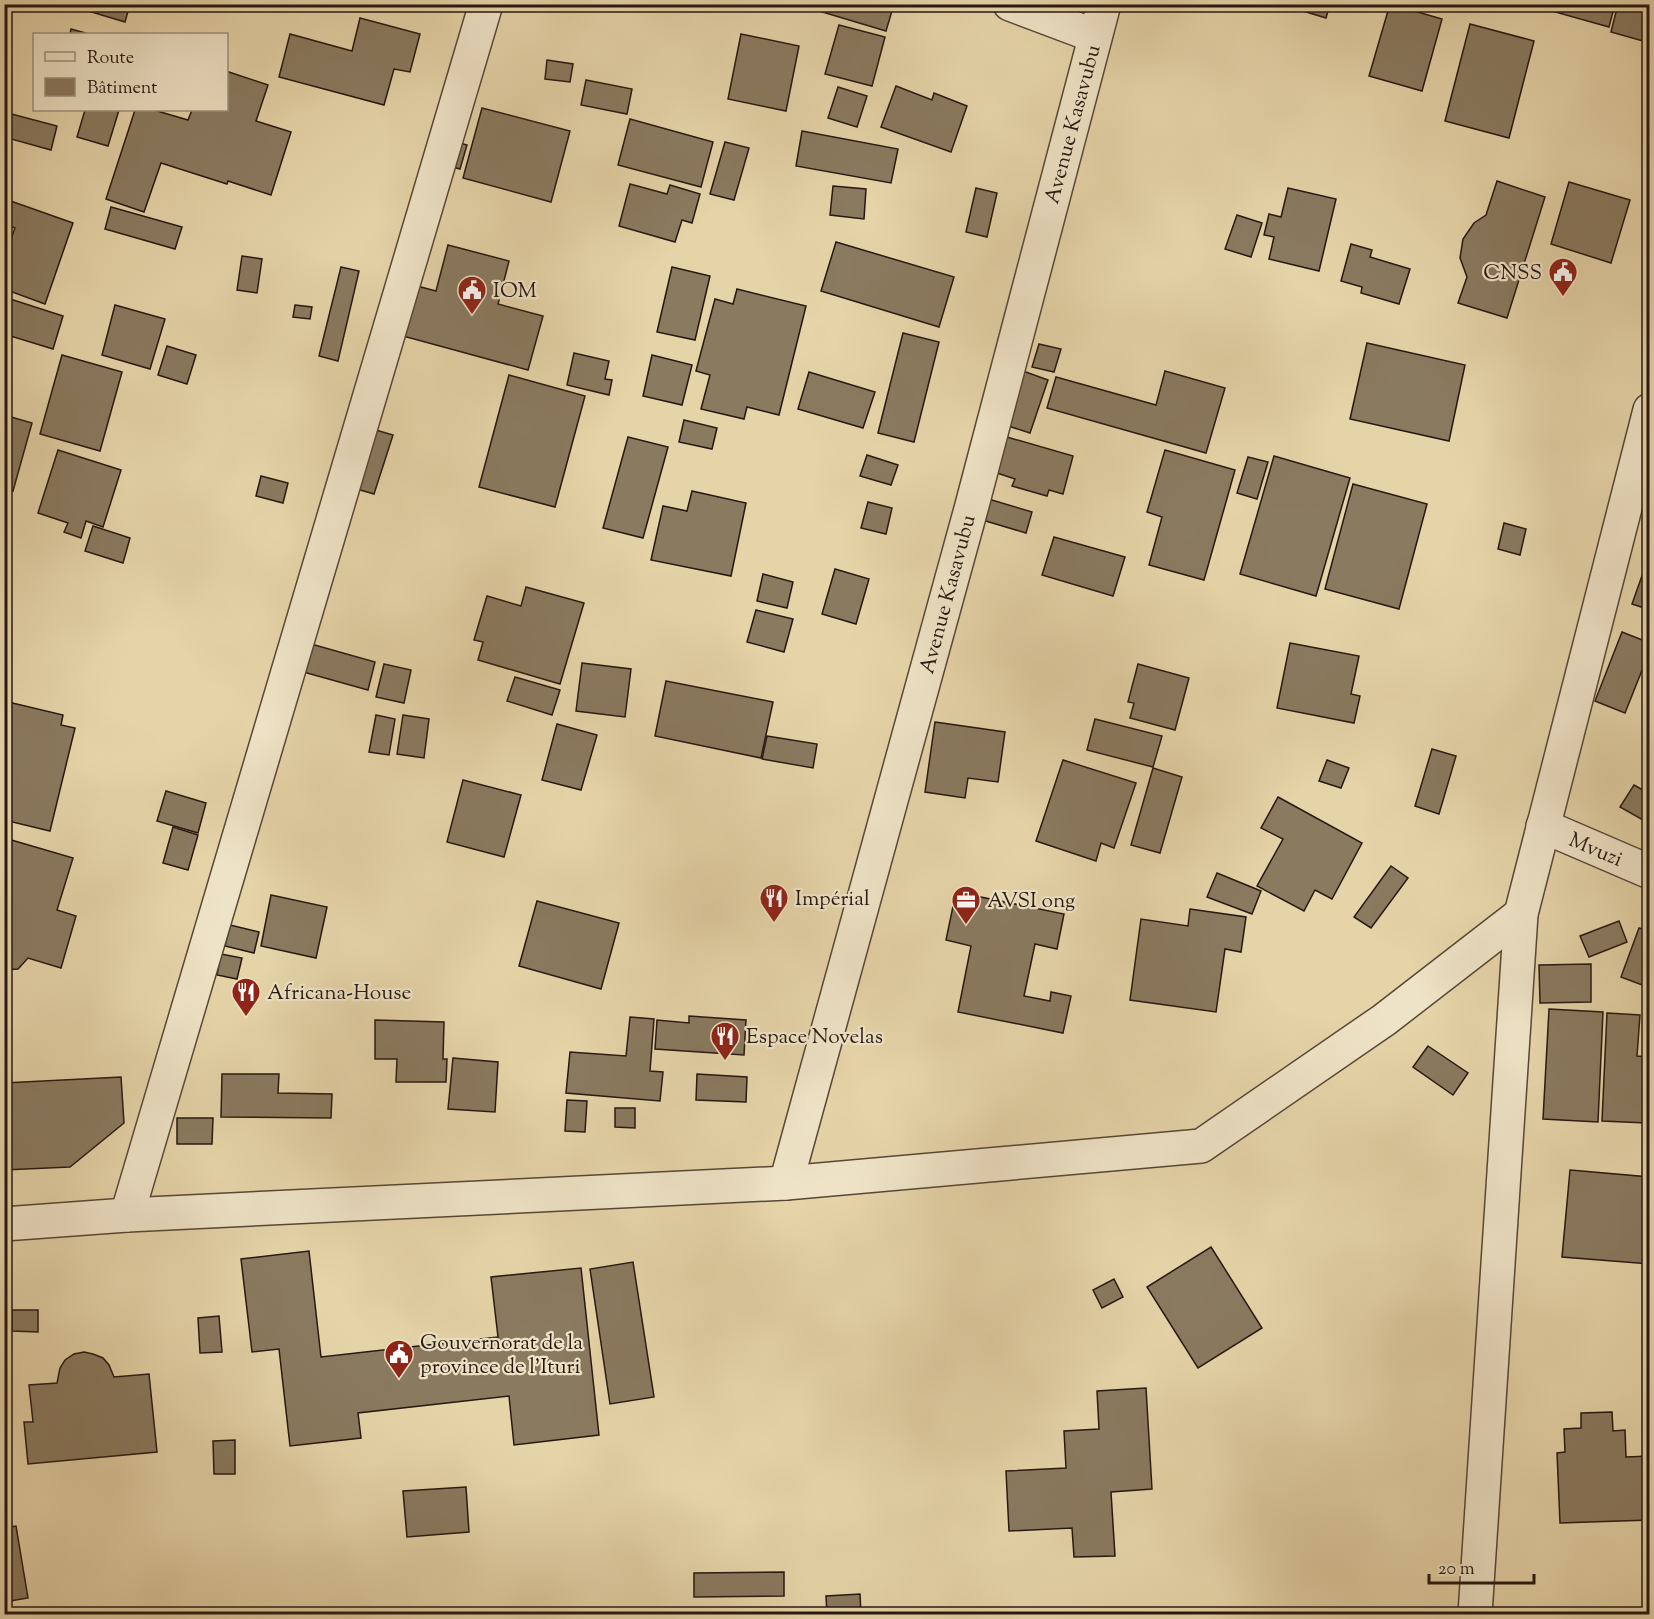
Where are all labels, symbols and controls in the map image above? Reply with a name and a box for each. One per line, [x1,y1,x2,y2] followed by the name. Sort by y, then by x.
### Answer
[33,33,228,111] legend
[1038,42,1110,207] street label: Avenue Kasavubu
[87,46,134,72] text: Route
[87,76,157,102] text: Bâtiment
[1547,256,1579,298] public building icon: CNSS
[1483,259,1542,289] place label: CNSS
[456,274,488,316] public building icon: IOM
[493,277,537,307] place label: IOM
[913,512,985,677] street label: Avenue Kasavubu
[1564,826,1627,876] street label: Mvuzi
[758,882,790,924] restaurant icon: Impérial
[950,884,982,926] office icon: AVSI ong
[795,885,870,915] place label: Impérial
[987,887,1075,917] place label: AVSI ong
[230,976,262,1018] restaurant icon: Africana-House
[267,979,411,1009] place label: Africana-House
[709,1020,741,1062] restaurant icon: Espace Novelas
[746,1023,883,1053] place label: Espace Novelas
[420,1329,583,1383] place label: Gouvernorat de la province de l'Ituri
[383,1338,415,1380] public building icon: Gouvernorat de la province de l'Ituri
[1429,1547,1534,1585] scale bar
[1438,1557,1475,1583] text: 20 m

